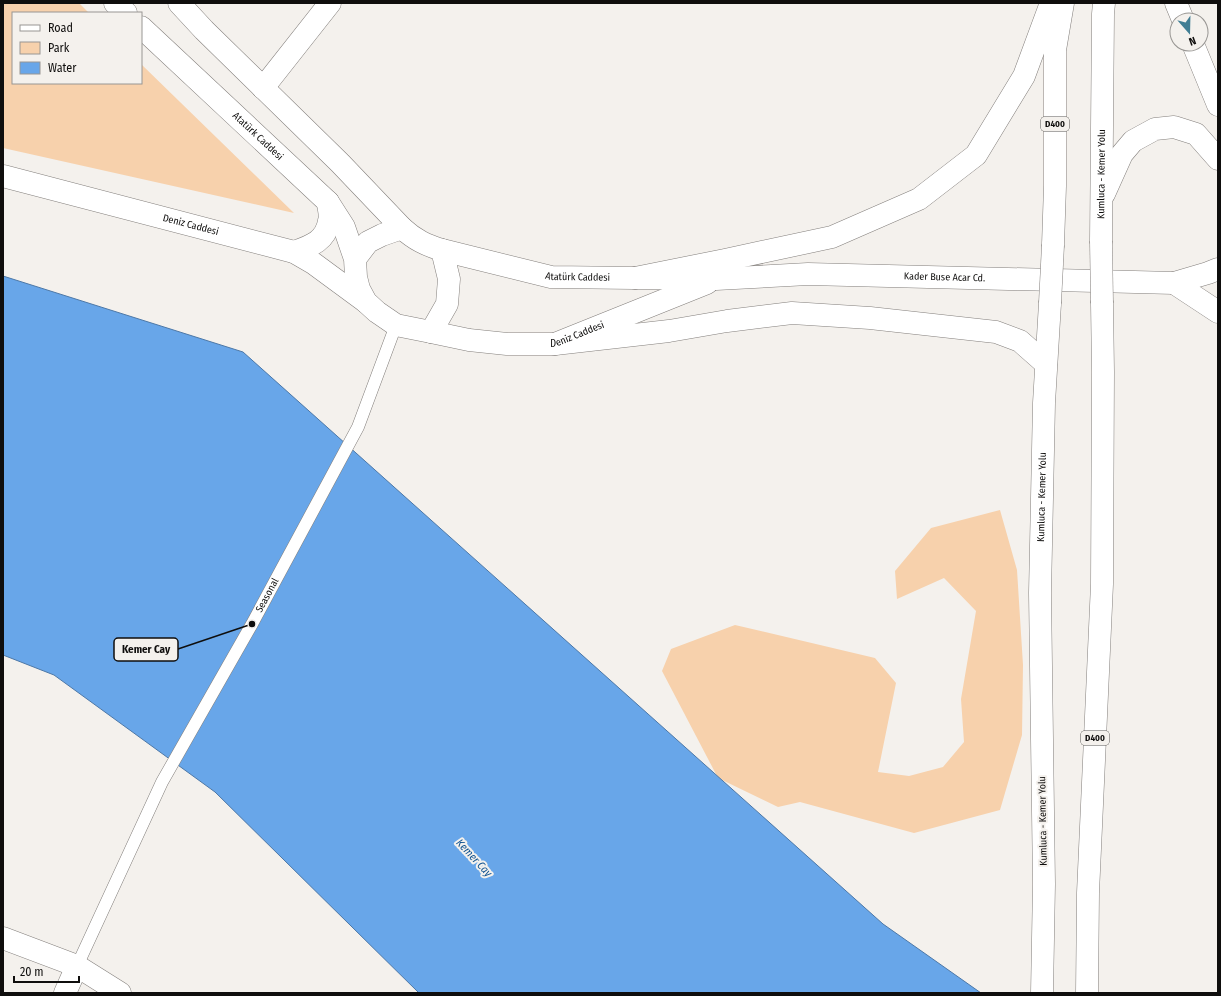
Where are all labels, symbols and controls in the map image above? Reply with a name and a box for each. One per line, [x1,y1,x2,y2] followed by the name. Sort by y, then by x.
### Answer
[12,12,142,84] legend
[1169,12,1209,52] north arrow
[48,21,73,35] text: Road
[1187,34,1198,48] text: N
[48,41,70,55] text: Park
[48,61,77,75] text: Water
[230,110,286,163] street label: Atatürk Caddesi
[1041,117,1069,131] road number: D400
[1095,129,1108,219] street label: Kumluca - Kemer Yolu
[161,212,220,238] street label: Deniz Caddesi
[544,270,610,284] street label: Atatürk Caddesi
[904,270,985,284] street label: Kader Buse Acar Cd.
[550,319,606,350] street label: Deniz Caddesi
[1035,452,1049,542] street label: Kumluca - Kemer Yolu
[253,576,282,615] street label: Seasonal
[114,638,178,661] callout: Kemer Cay
[122,643,171,656] text: Kemer Cay
[1081,731,1109,745] road number: D400
[1036,776,1050,866] street label: Kumluca - Kemer Yolu
[453,836,495,880] water label: Kemer Cay
[14,958,79,984] scale bar
[20,965,44,979] text: 20 m

